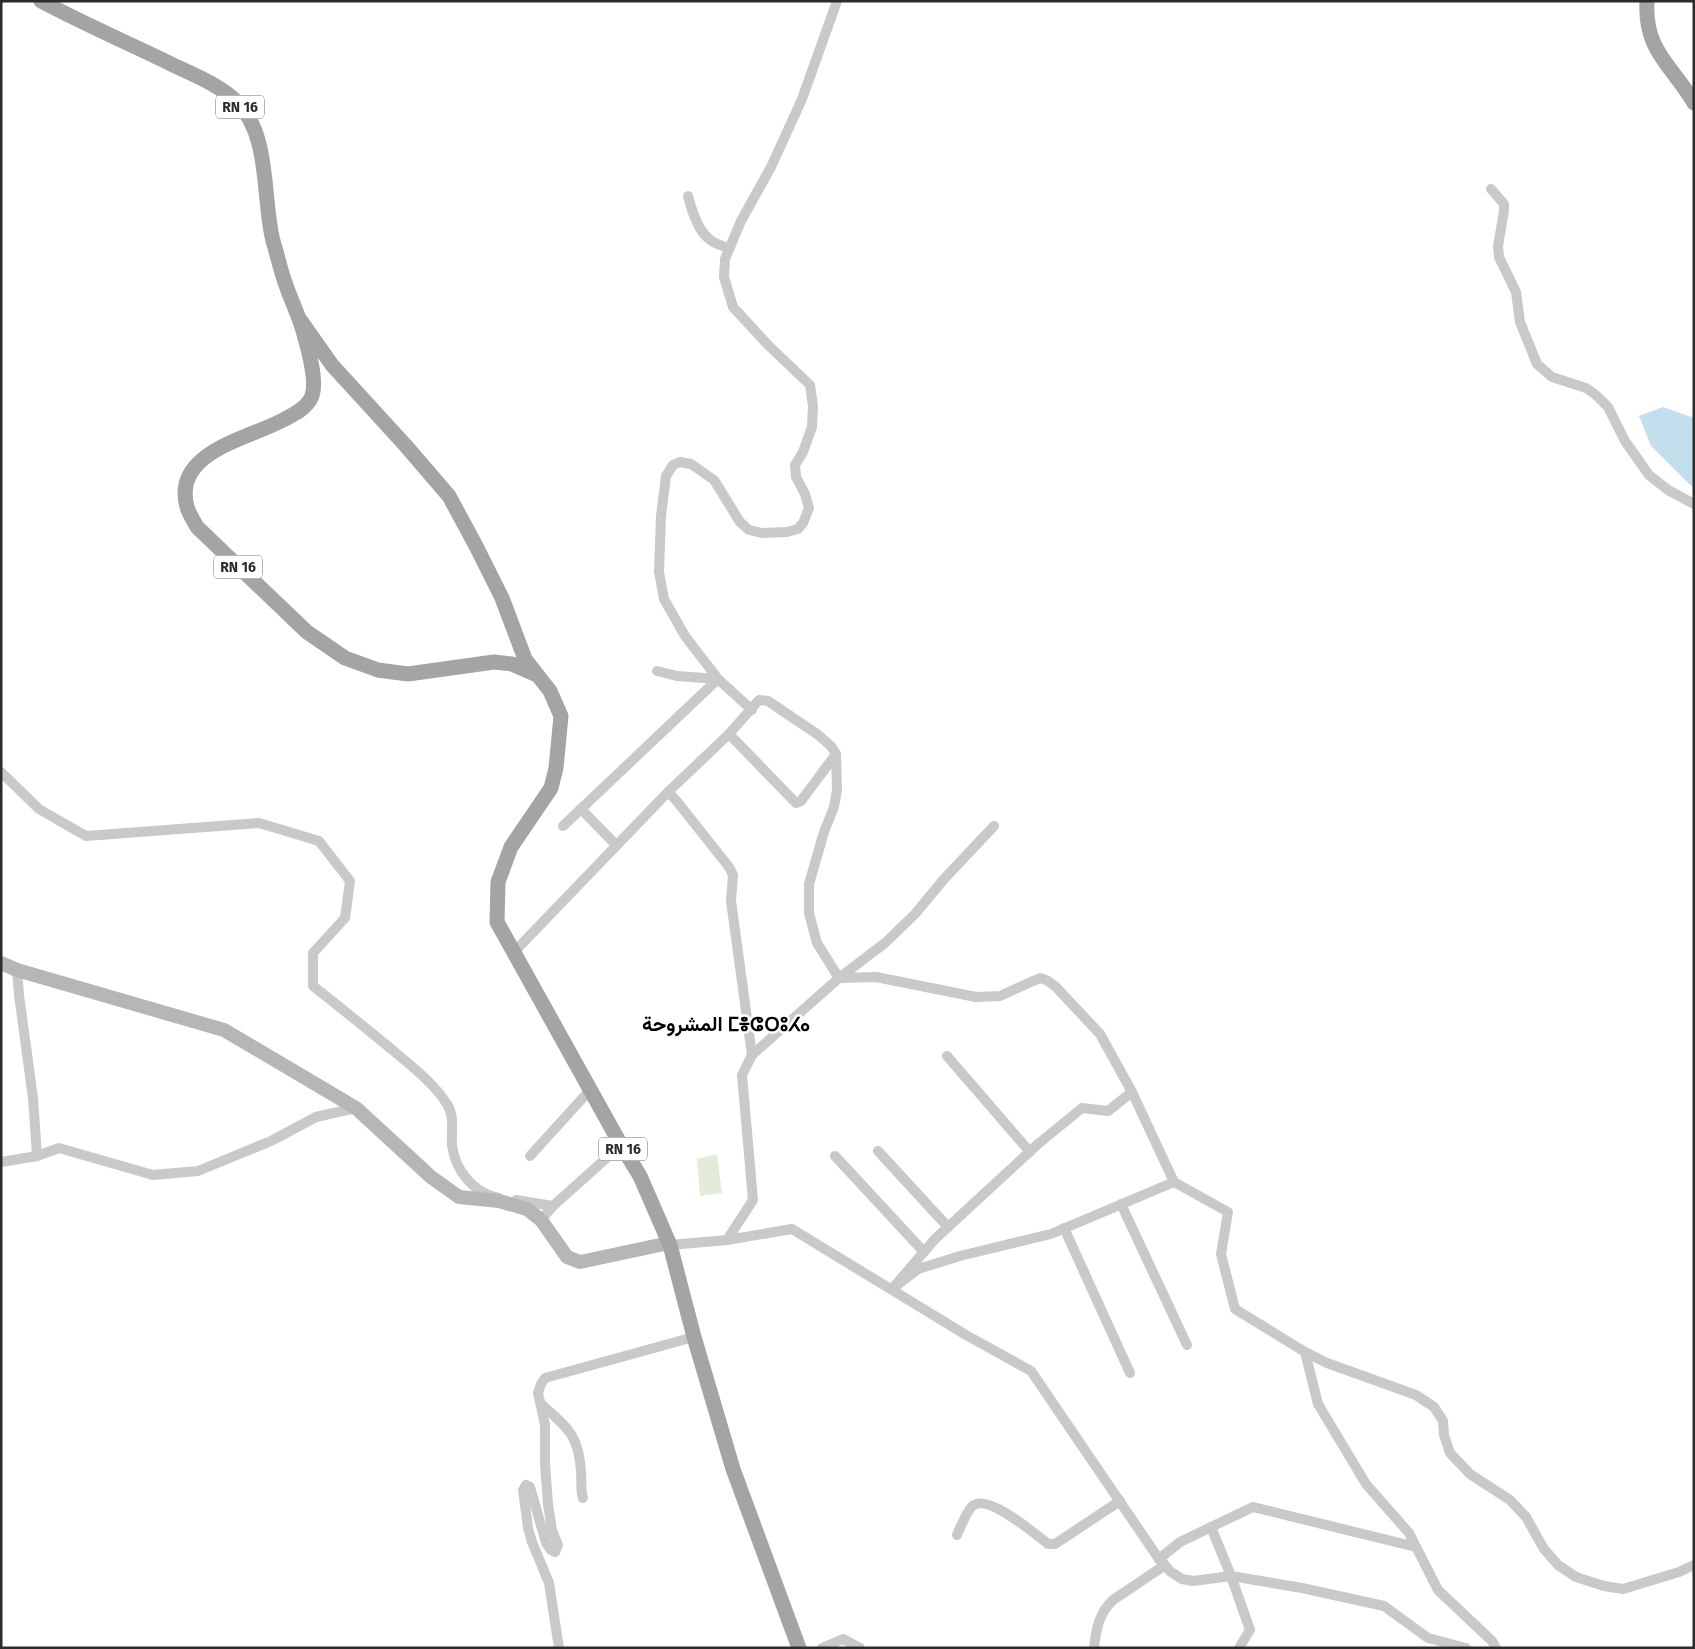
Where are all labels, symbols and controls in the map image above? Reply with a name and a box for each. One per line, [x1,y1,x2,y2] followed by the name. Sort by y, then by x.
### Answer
[216,95,264,118] road number: RN 16
[214,556,262,578] road number: RN 16
[642,1012,810,1037] district label: المشروحة ⵎⴻⵛⵔⵓⵃⴰ
[599,1138,647,1160] road number: RN 16

